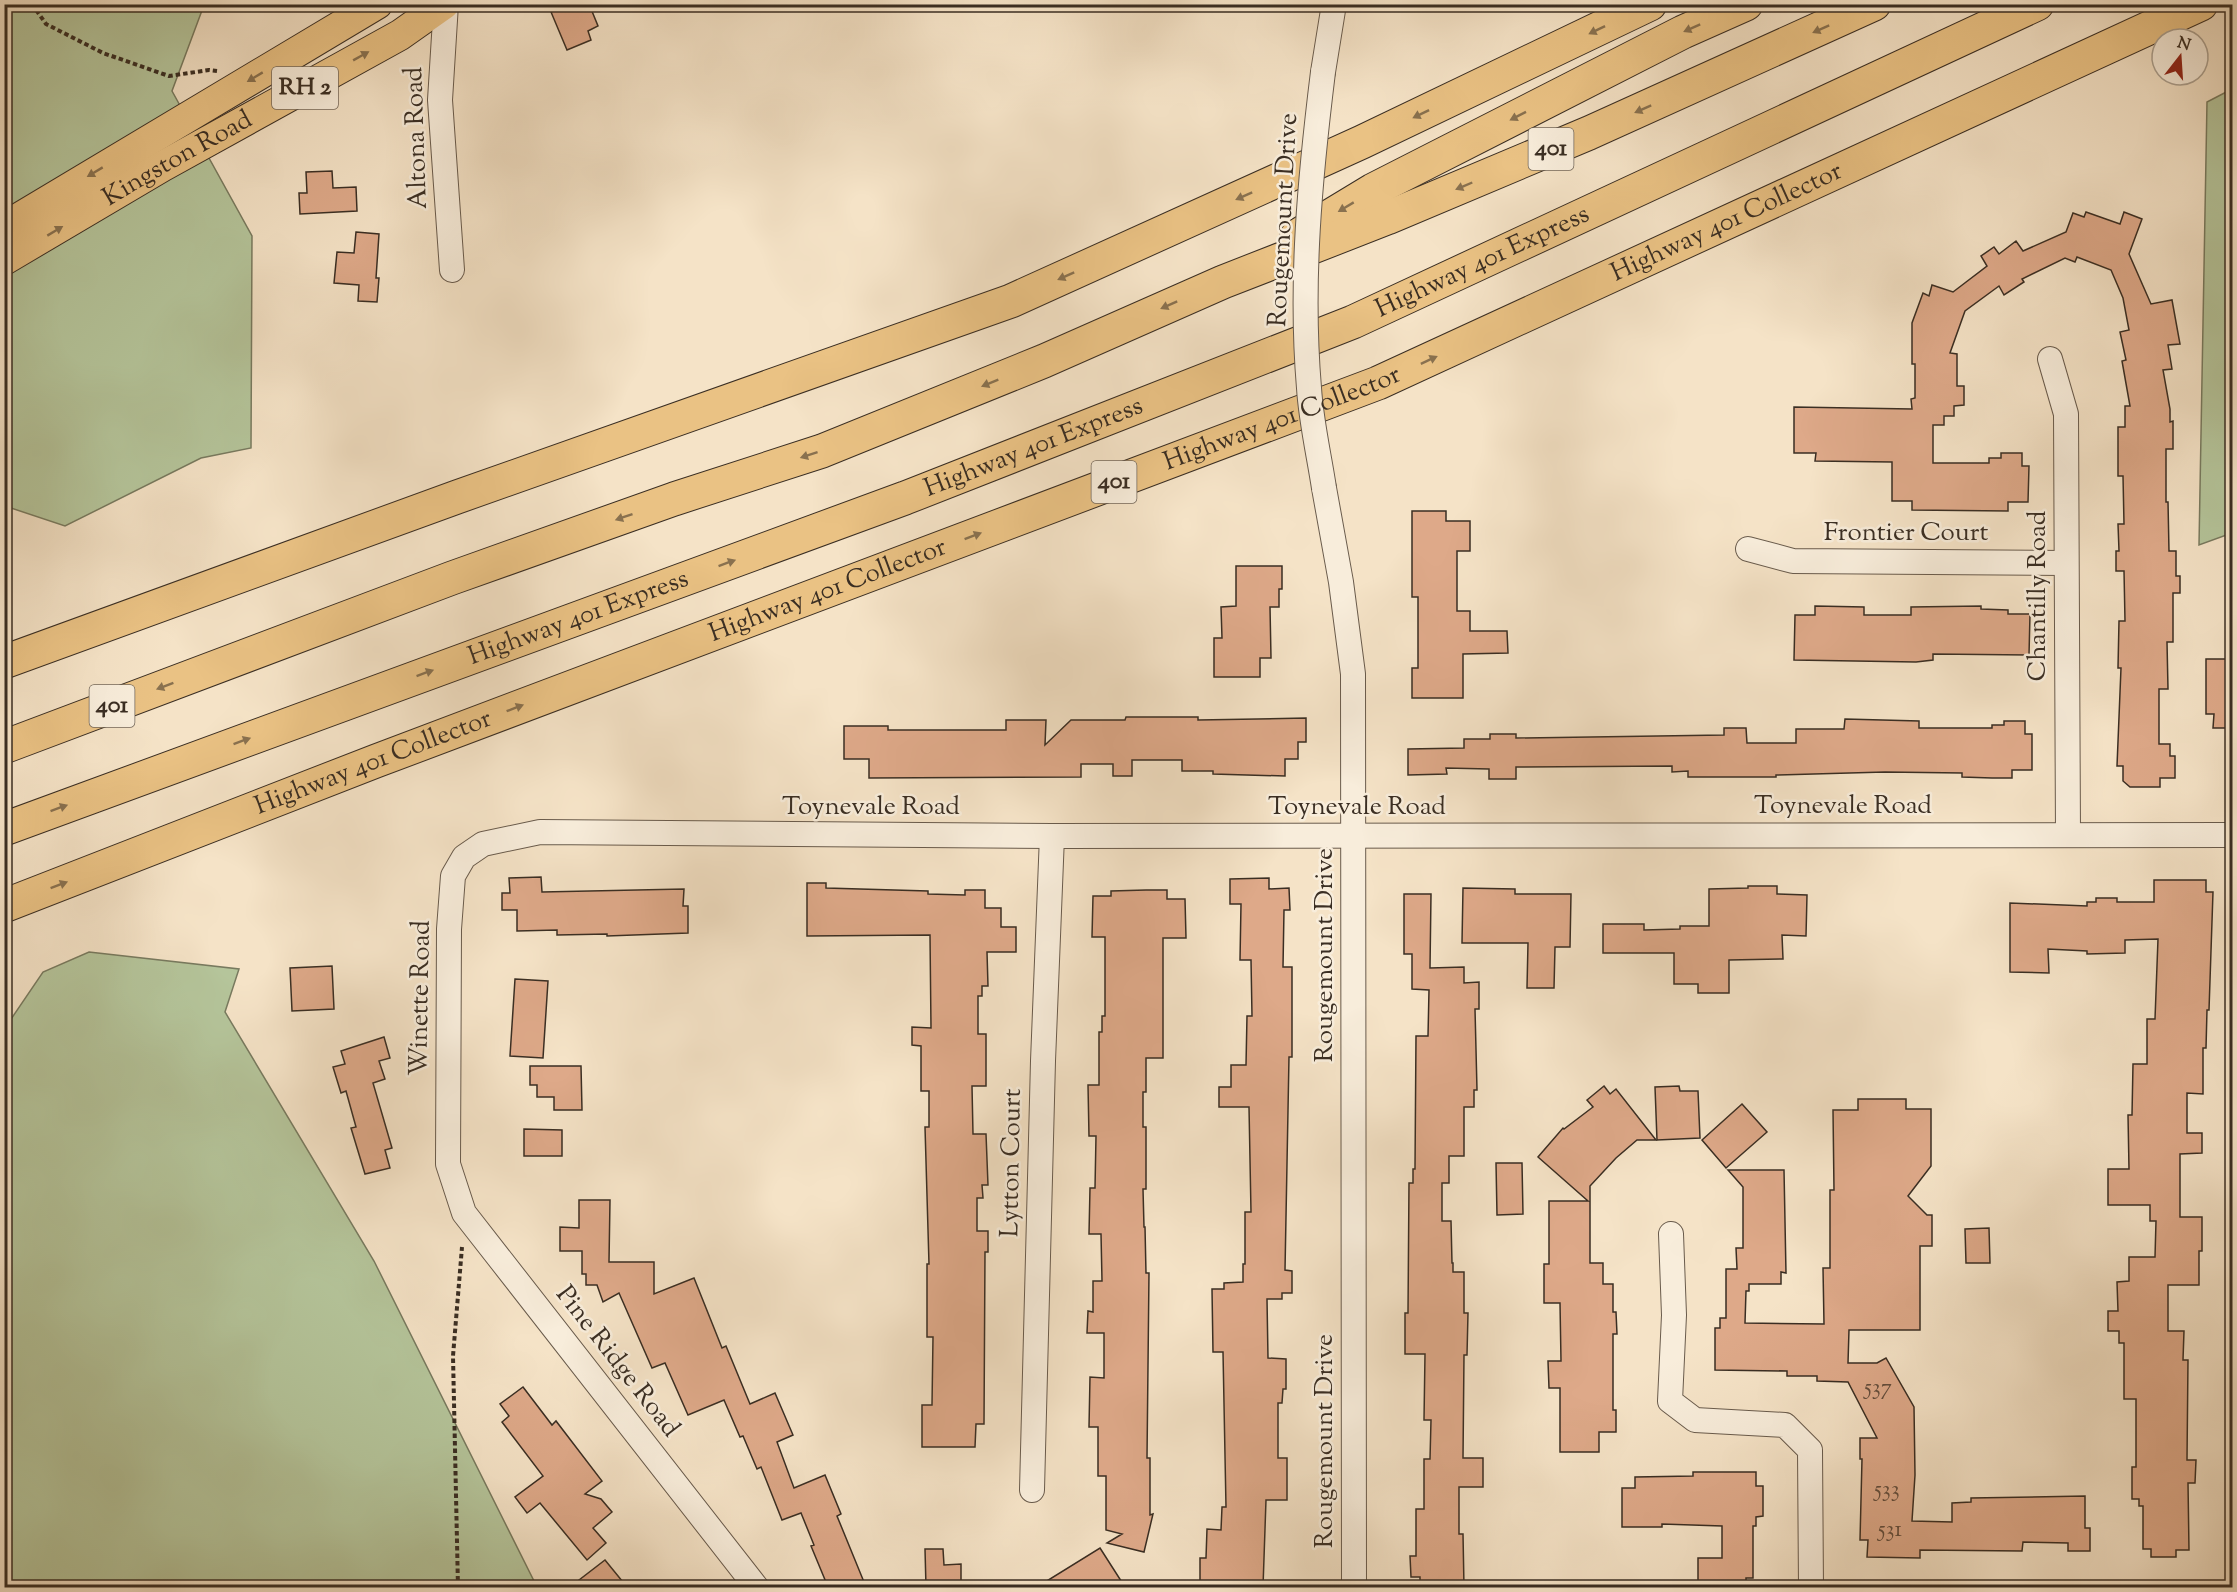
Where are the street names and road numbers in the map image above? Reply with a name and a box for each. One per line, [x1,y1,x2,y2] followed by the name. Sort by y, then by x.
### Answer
[396,66,438,210] street label: Altona Road
[272,67,338,109] road number: RH 2
[96,101,259,216] street label: Kingston Road
[1260,112,1308,328] street label: Rougemount Drive
[1528,128,1574,170] road number: 401
[1605,153,1849,292] street label: Highway 401 Collector
[1369,196,1596,328] street label: Highway 401 Express
[1158,356,1407,481] street label: Highway 401 Collector
[919,392,1147,504] street label: Highway 401 Express
[1092,461,1136,503] road number: 401
[2020,510,2057,681] street label: Chantilly Road
[1824,515,1988,552] street label: Frontier Court
[704,529,952,652] street label: Highway 401 Collector
[463,561,694,675] street label: Highway 401 Express
[90,685,134,727] road number: 401
[249,700,497,825] street label: Highway 401 Collector
[1754,788,1932,825] street label: Toynevale Road
[782,789,960,826] street label: Toynevale Road
[1268,789,1446,826] street label: Toynevale Road
[1307,848,1344,1062] street label: Rougemount Drive
[401,920,441,1076] street label: Winette Road
[992,1088,1032,1238] street label: Lytton Court
[546,1278,688,1446] street label: Pine Ridge Road
[1307,1334,1344,1548] street label: Rougemount Drive

